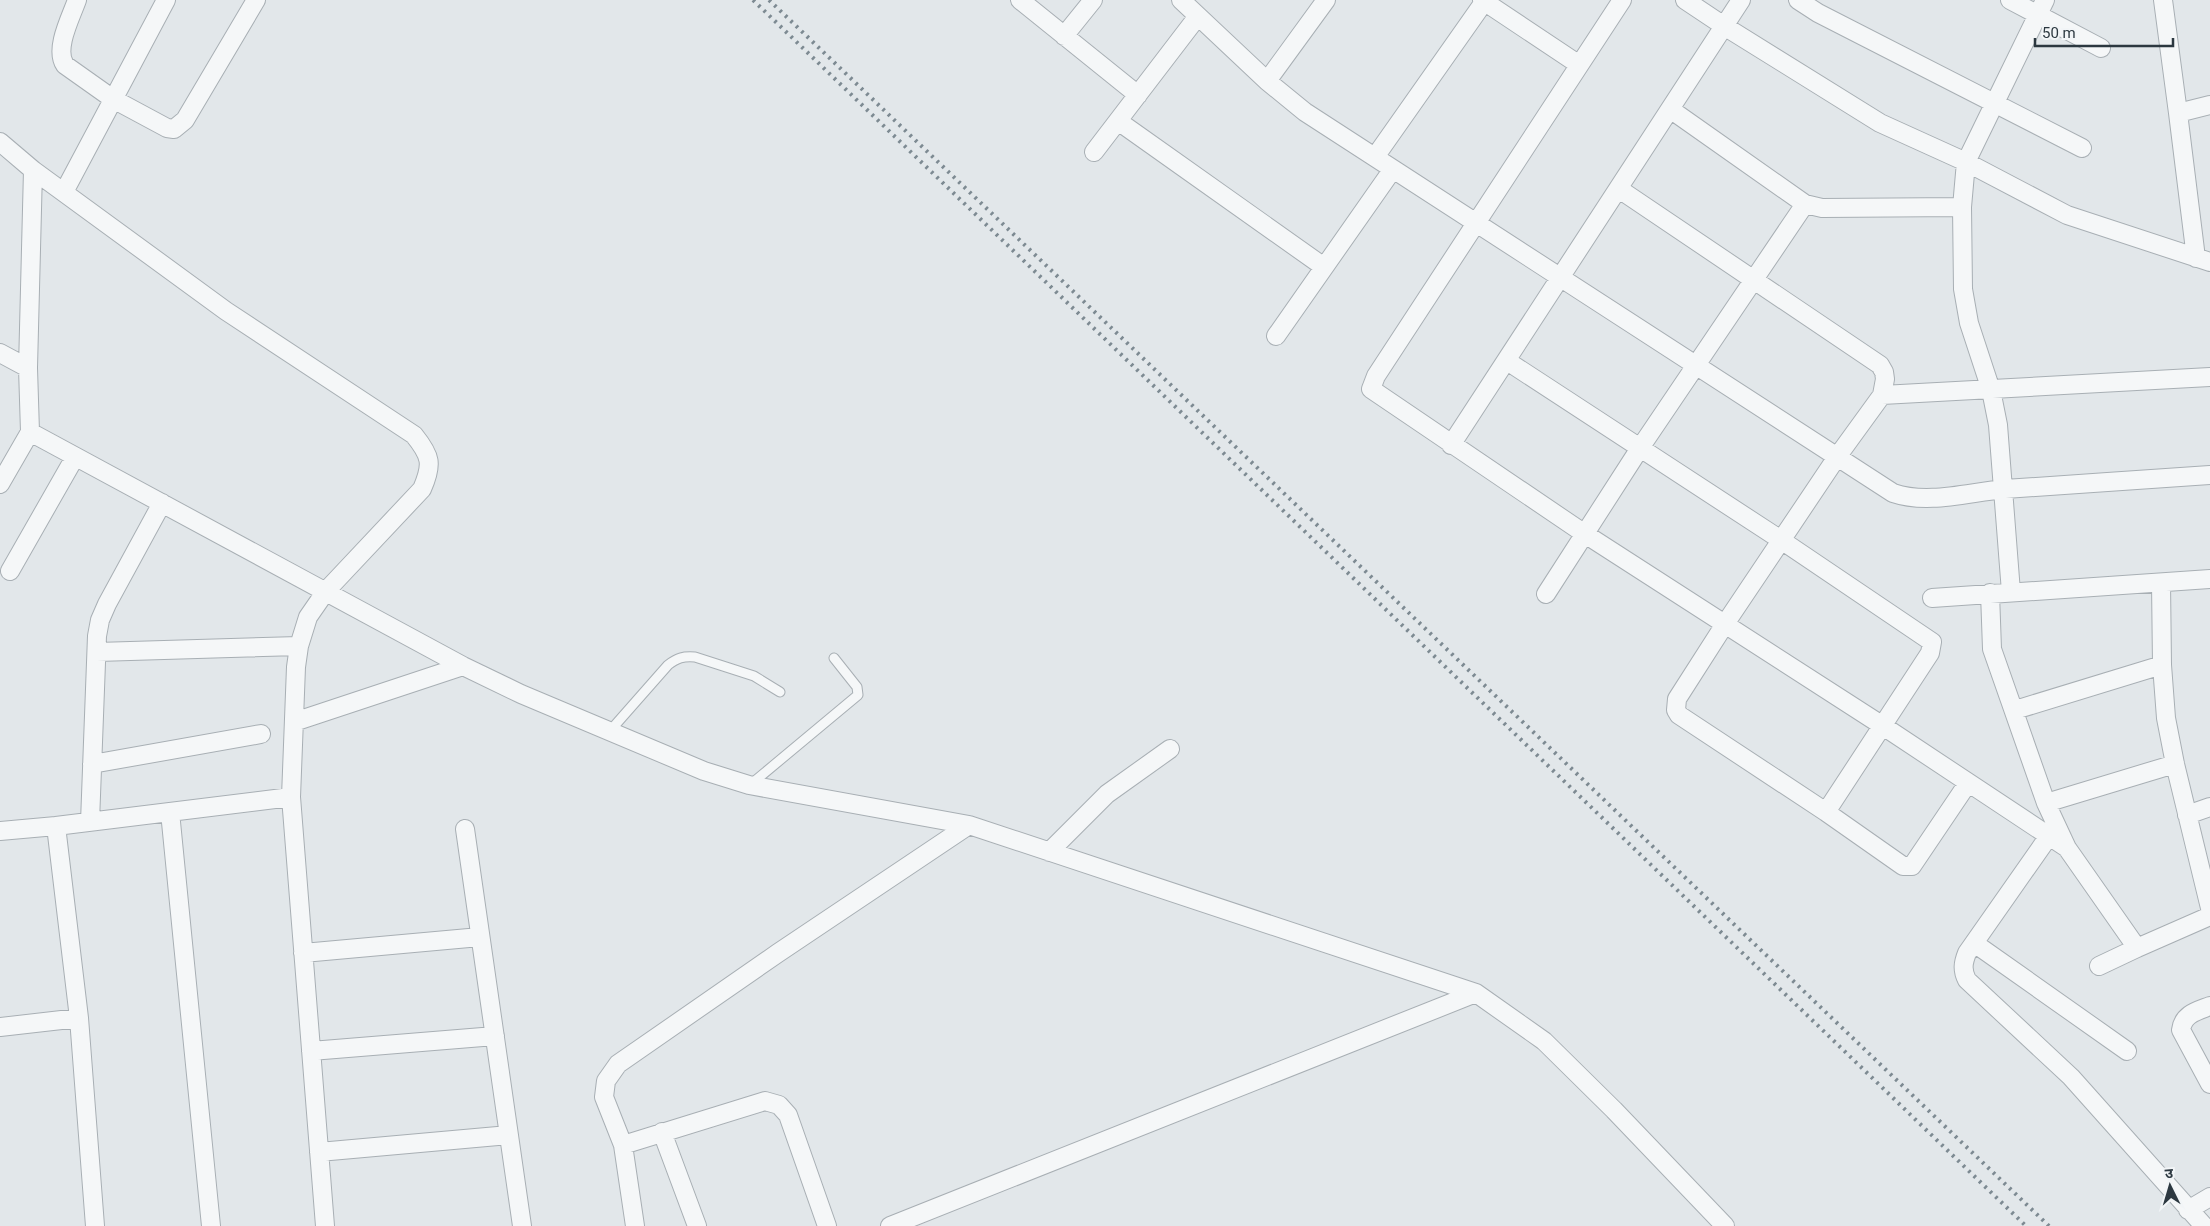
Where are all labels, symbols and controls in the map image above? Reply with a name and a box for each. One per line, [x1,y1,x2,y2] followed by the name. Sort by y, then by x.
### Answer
[2035,15,2172,47] scale bar
[2042,24,2076,42] text: 50 m
[2145,1161,2195,1211] north arrow
[2164,1165,2174,1181] text: उ

